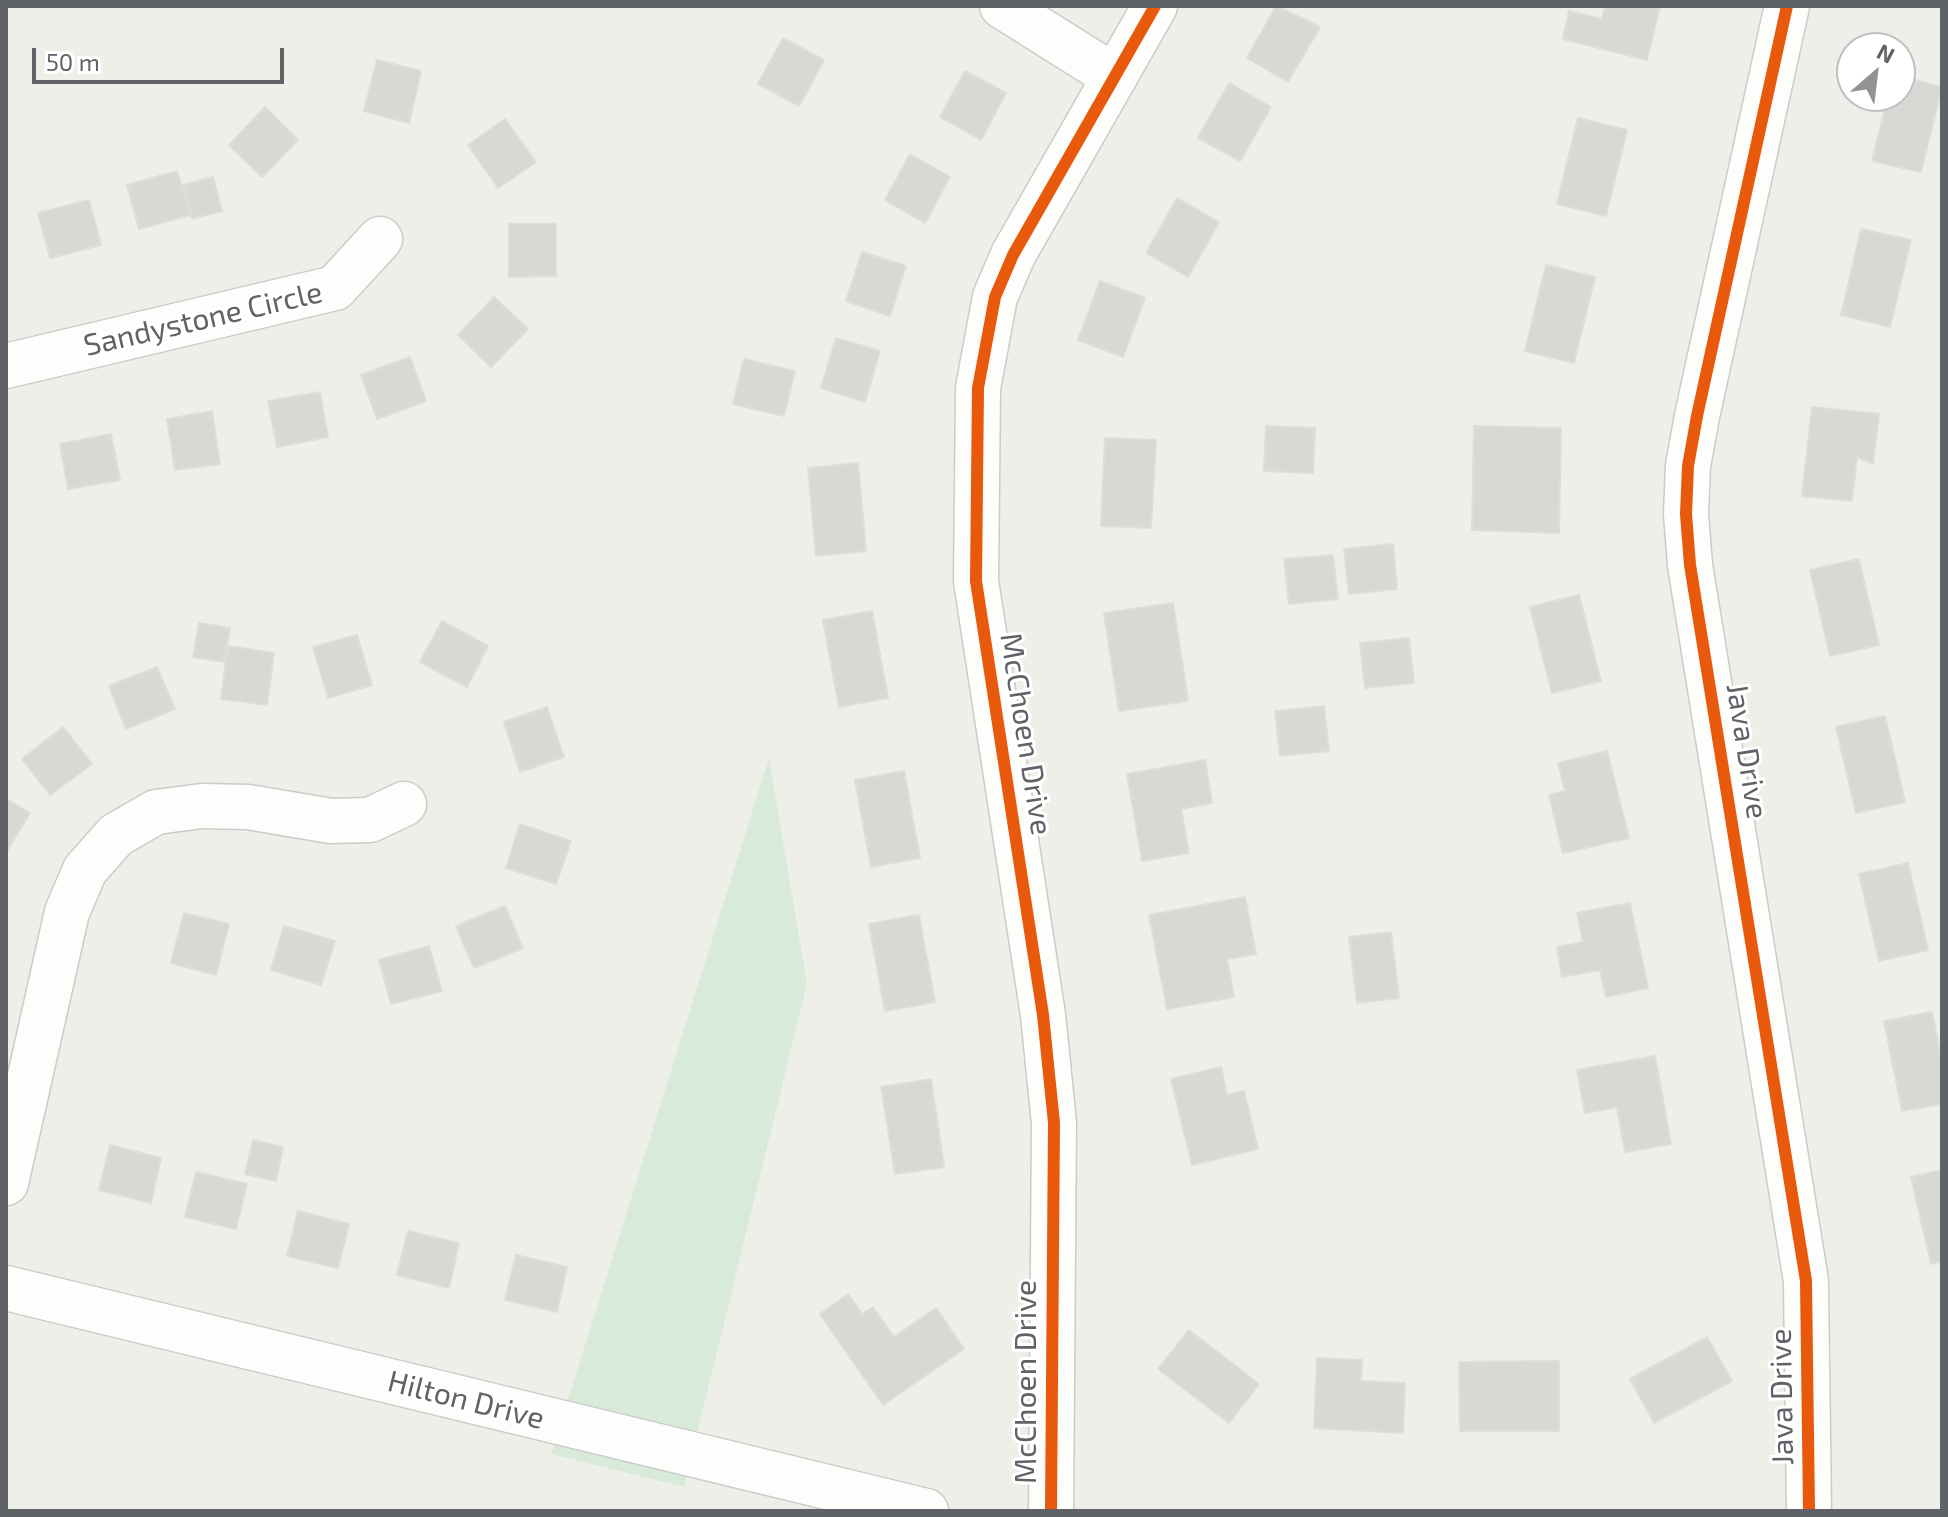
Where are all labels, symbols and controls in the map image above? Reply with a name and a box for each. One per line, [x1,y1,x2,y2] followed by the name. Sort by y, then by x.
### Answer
[36,32,288,82] scale bar
[1836,32,1916,112] north arrow
[1873,37,1899,68] text: N
[46,47,100,76] text: 50 m
[80,274,326,364] street label: Sandystone Circle
[992,630,1060,838] street label: McChoen Drive
[1719,681,1775,821] street label: Java Drive
[1008,1280,1044,1484] street label: McChoen Drive
[1763,1328,1801,1466] street label: Java Drive
[384,1363,548,1437] street label: Hilton Drive

